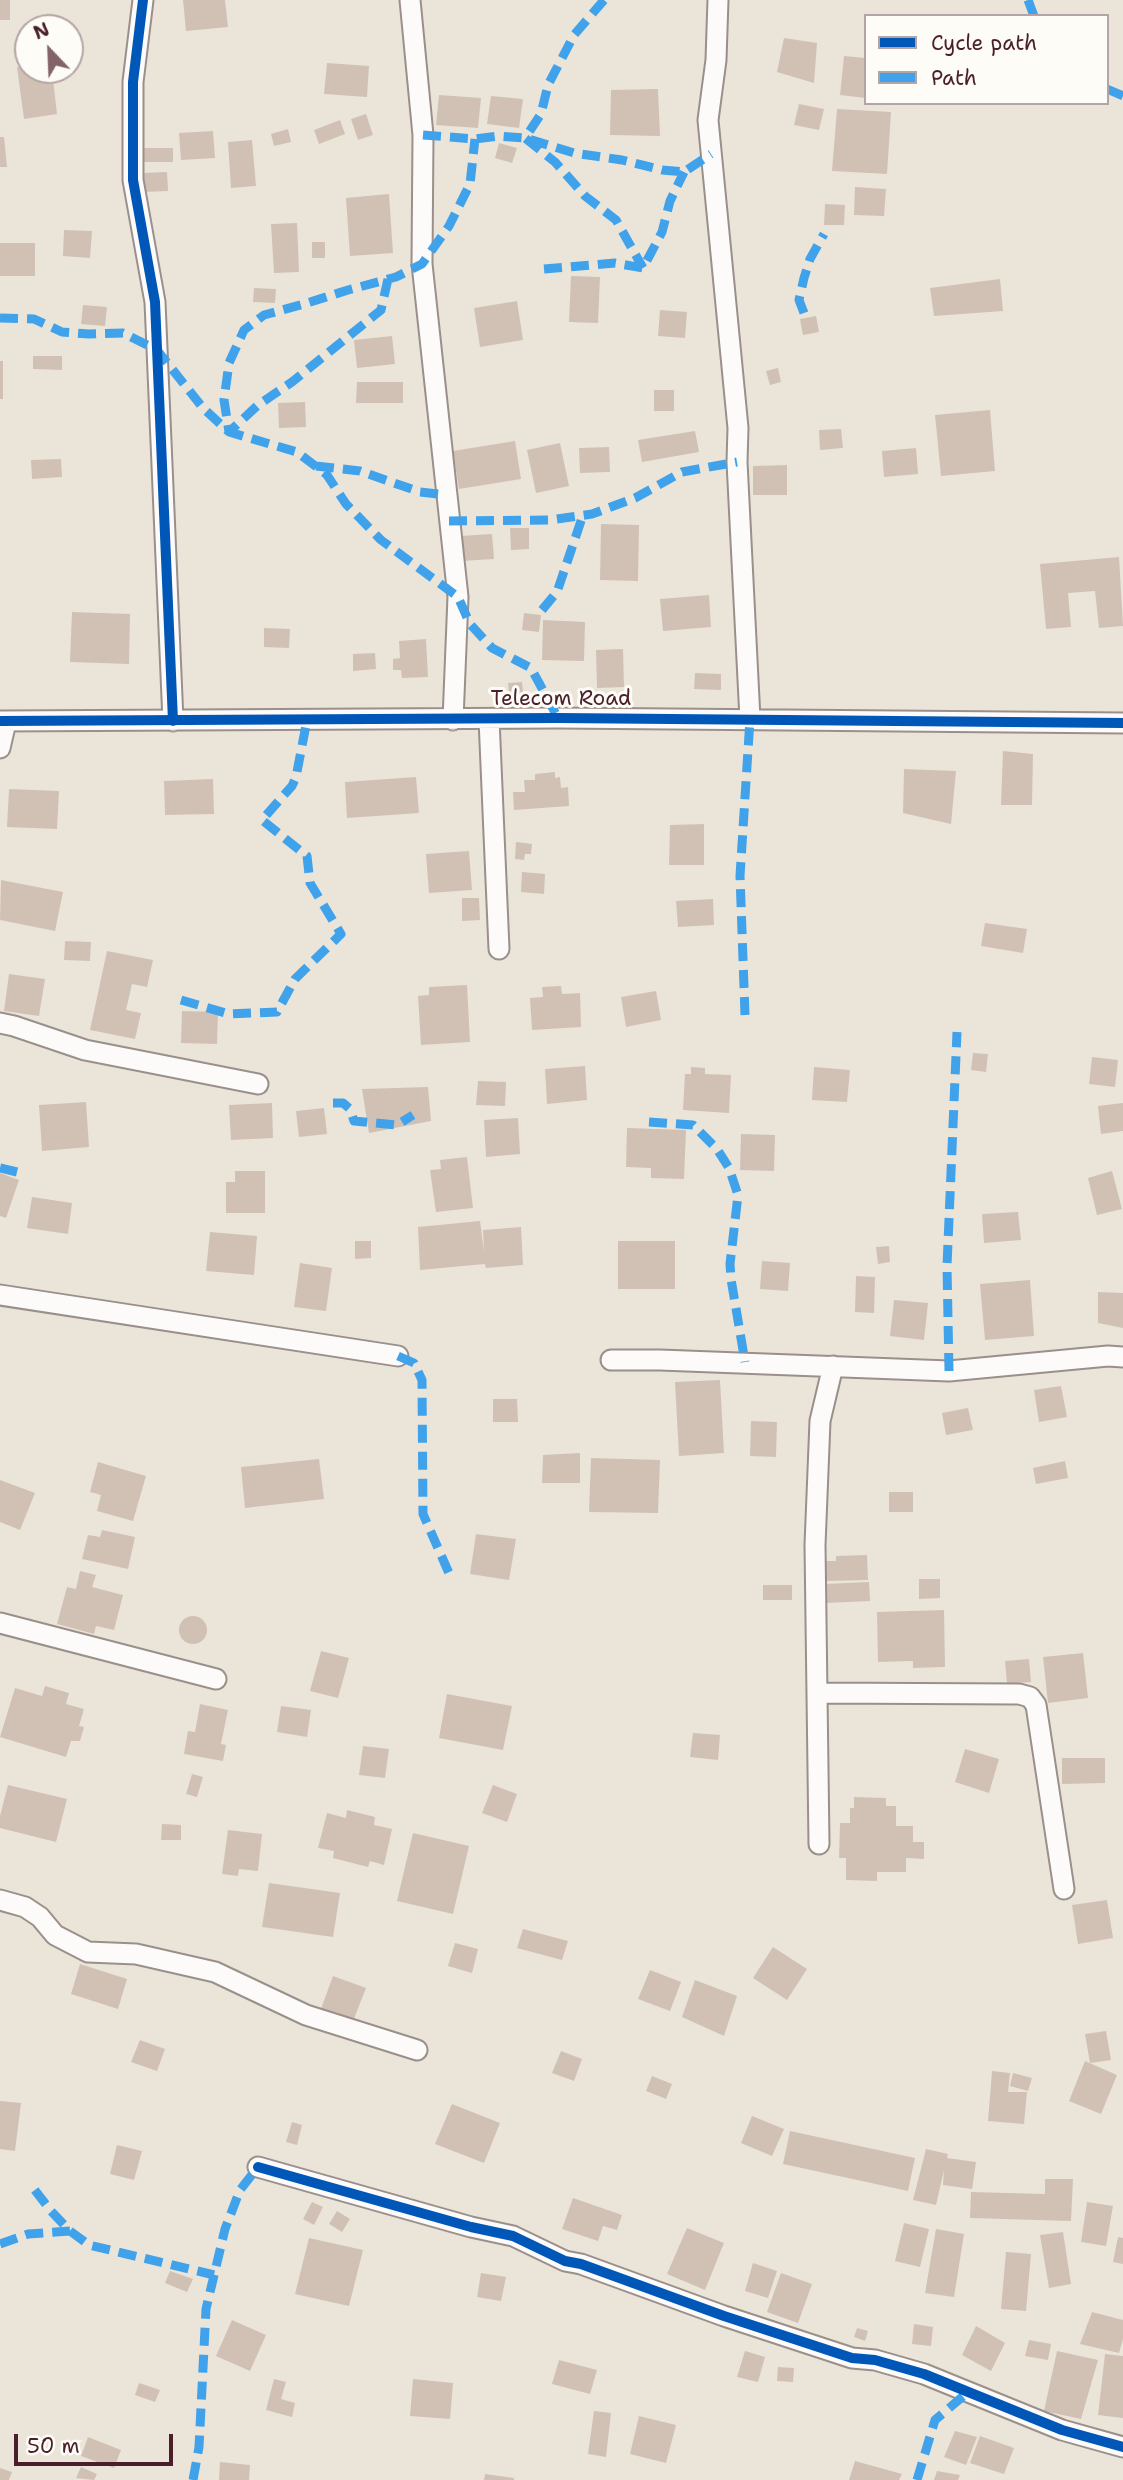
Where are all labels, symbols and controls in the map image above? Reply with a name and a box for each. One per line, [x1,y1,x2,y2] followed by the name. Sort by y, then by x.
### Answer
[14,14,84,84] north arrow
[864,14,1109,105] legend
[30,17,53,45] text: N
[931,29,1037,57] text: Cycle path
[931,64,977,92] text: Path
[491,687,631,713] street label: Telecom Road
[18,2420,177,2464] scale bar
[27,2432,80,2460] text: 50 m

